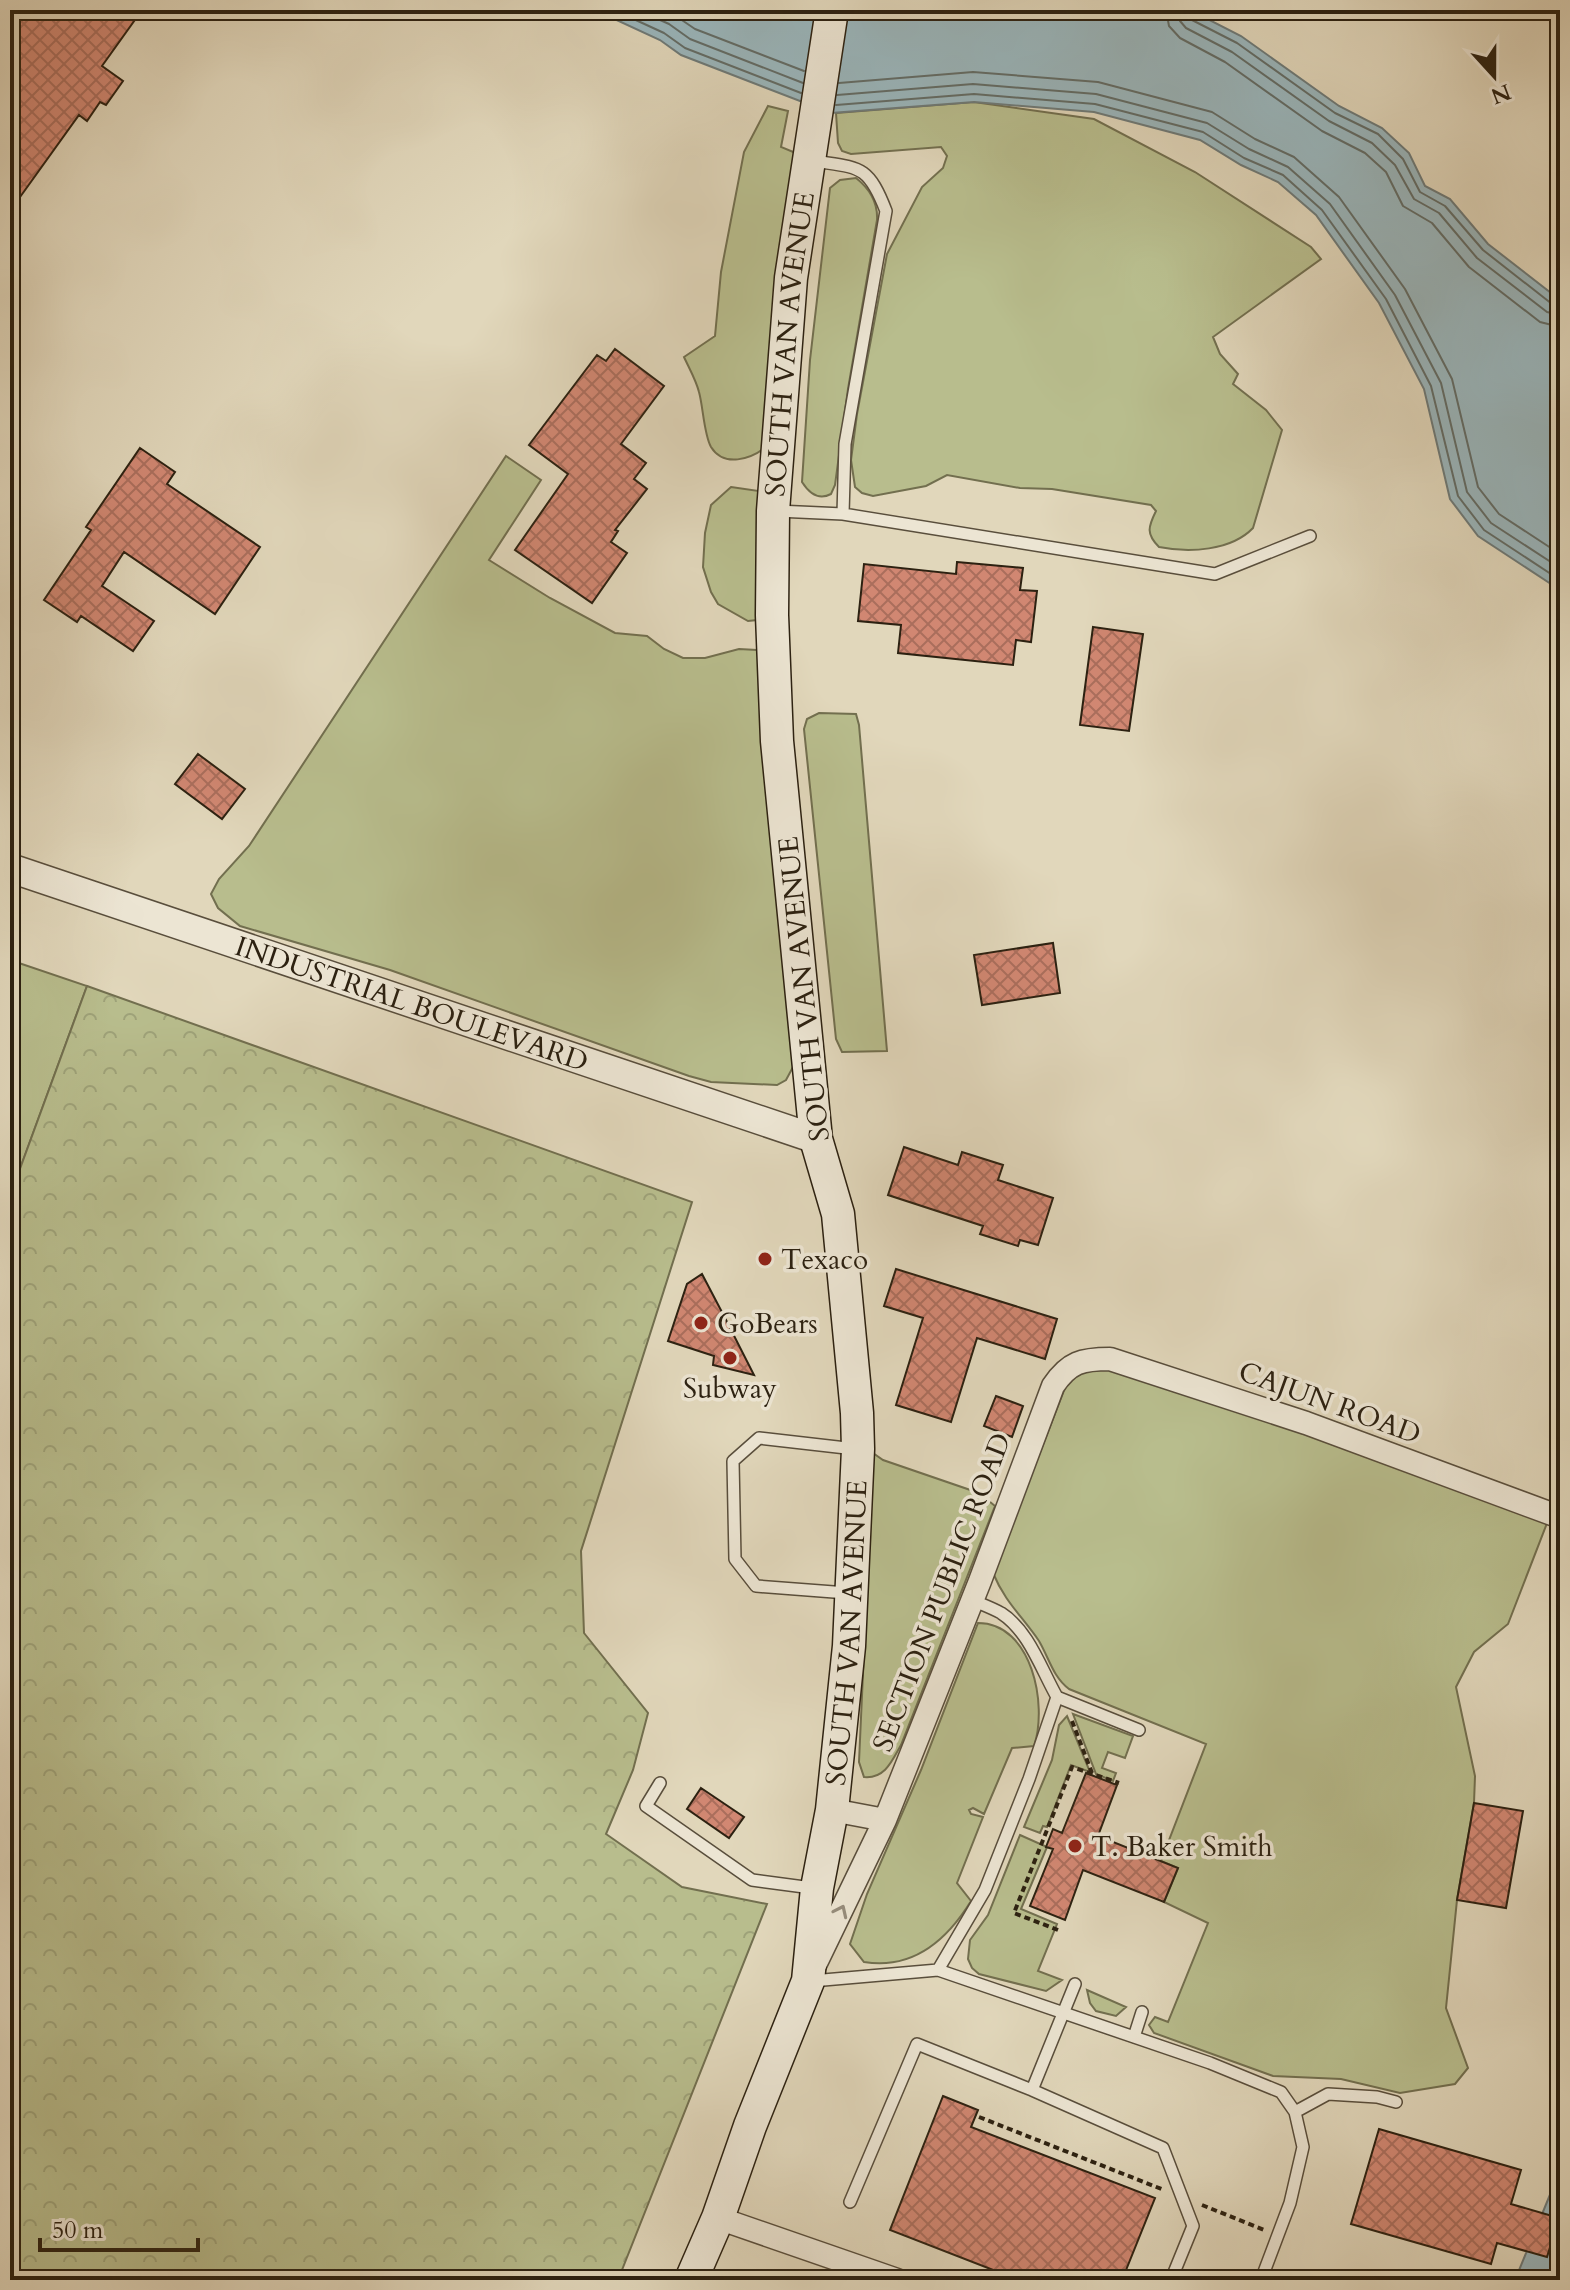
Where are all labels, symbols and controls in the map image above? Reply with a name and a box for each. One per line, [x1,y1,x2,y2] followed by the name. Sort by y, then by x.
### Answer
[1454,36,1534,116] north arrow
[1487,76,1515,111] text: N
[756,189,824,498] street label: SOUTH VAN AVENUE
[769,835,839,1143] street label: SOUTH VAN AVENUE
[230,927,593,1081] street label: INDUSTRIAL BOULEVARD
[781,1241,868,1279] place label: Texaco
[756,1250,774,1268] marker: Texaco
[717,1305,818,1343] place label: GoBears
[692,1314,710,1332] marker: GoBears
[721,1349,739,1367] marker: Subway
[1233,1352,1426,1454] street label: CAJUN ROAD
[683,1370,777,1408] place label: Subway
[864,1428,1020,1757] street label: SECTION PUBLIC ROAD
[817,1479,877,1787] street label: SOUTH VAN AVENUE
[1091,1828,1273,1866] place label: T. Baker Smith
[1066,1837,1084,1855] marker: T. Baker Smith
[831,1905,847,1919] one-way arrow
[40,2202,198,2252] scale bar
[52,2214,104,2247] text: 50 m

